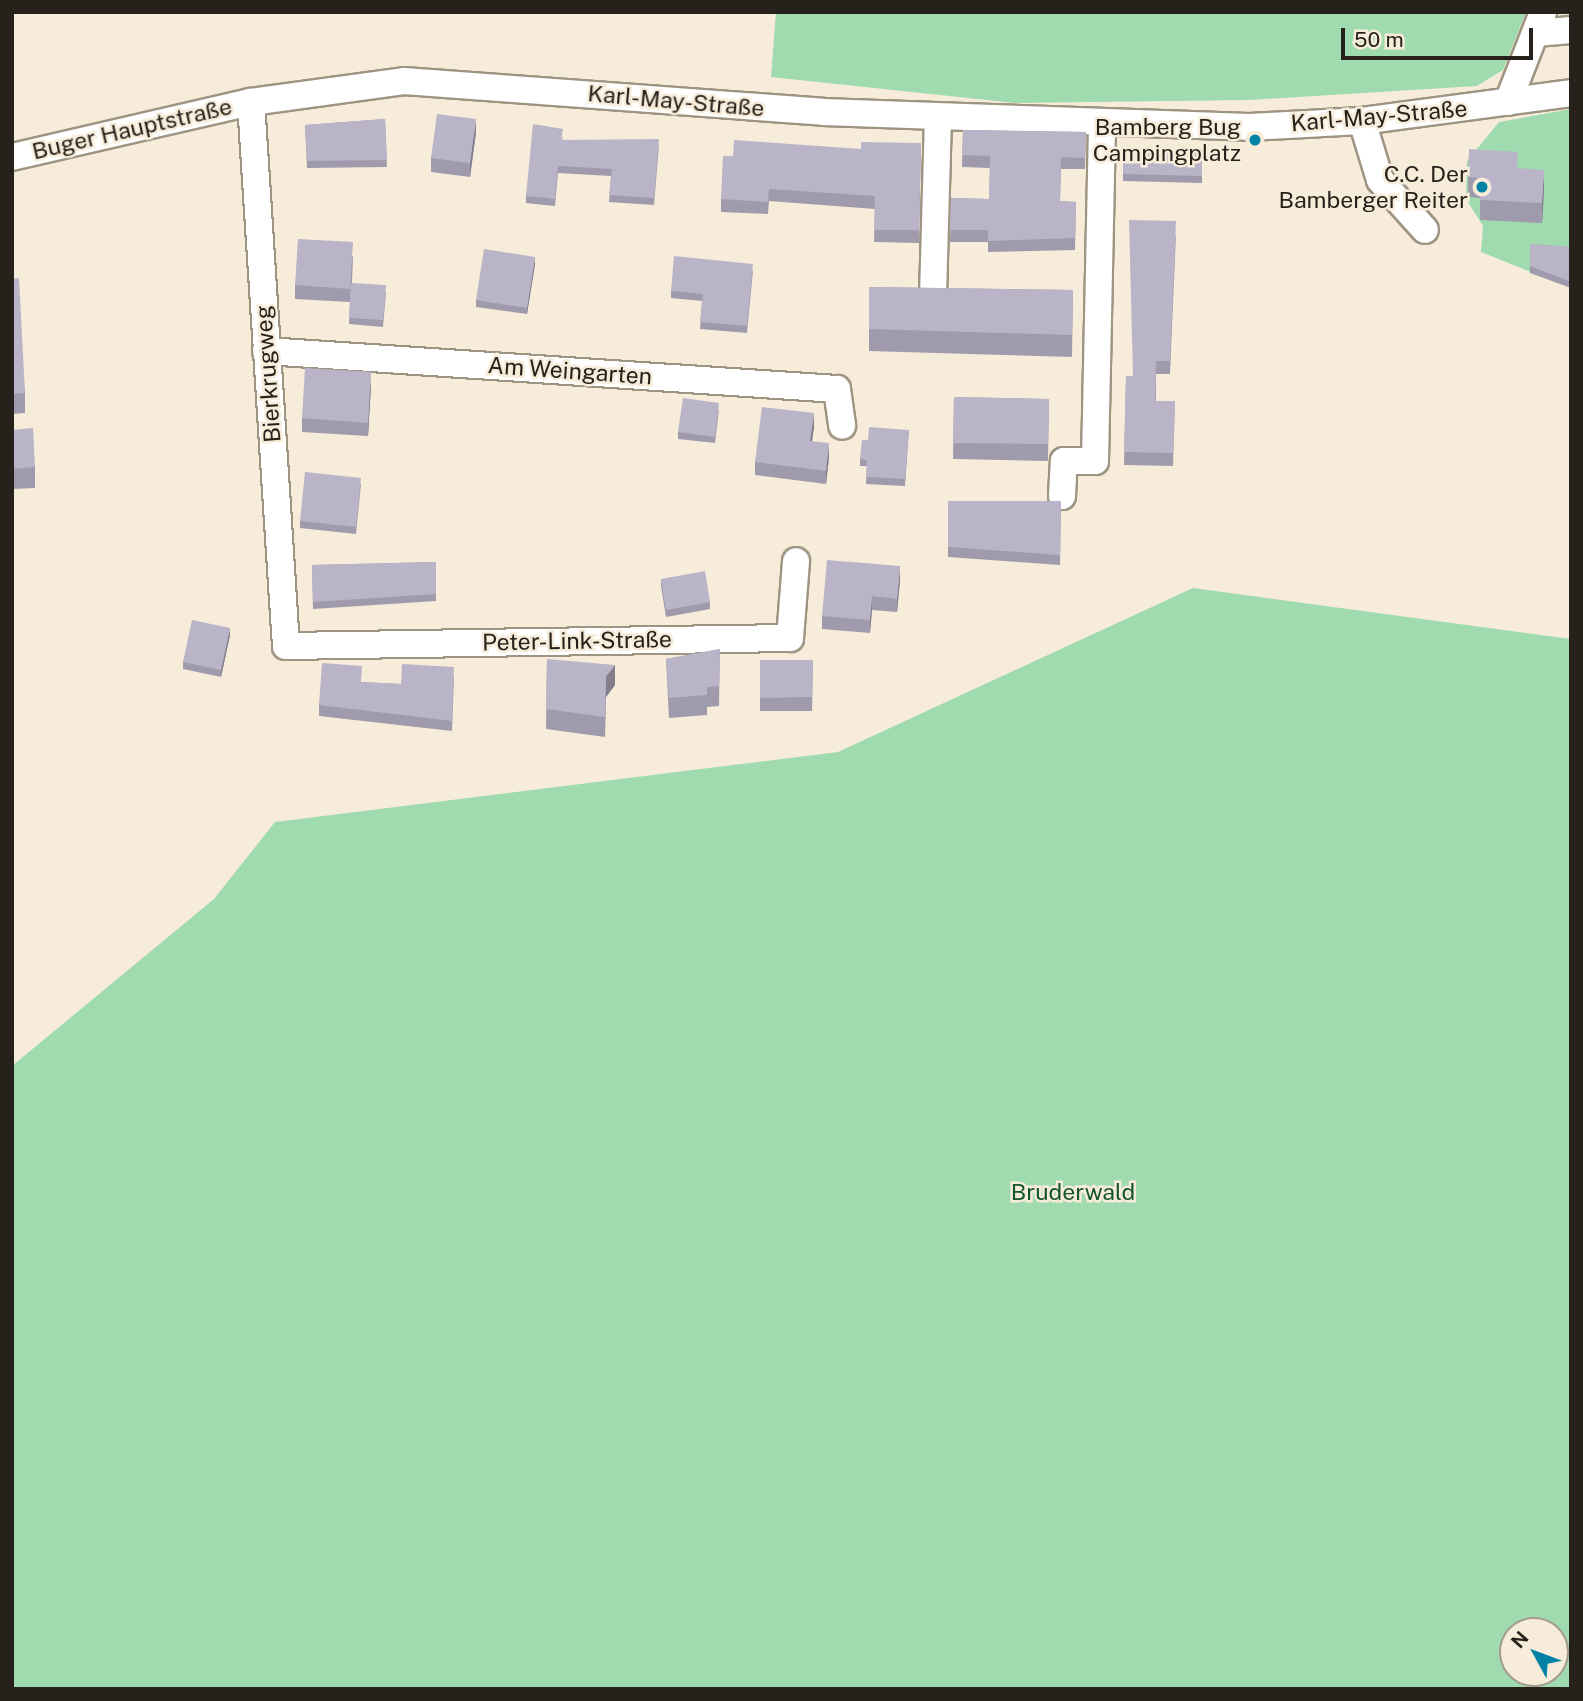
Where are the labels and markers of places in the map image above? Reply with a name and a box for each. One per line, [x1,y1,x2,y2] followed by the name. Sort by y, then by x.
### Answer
[1093,113,1241,167] place label: Bamberg Bug Campingplatz
[1247,132,1263,148] marker: Bamberg Bug Campingplatz
[1278,160,1468,214] place label: C.C. Der Bamberger Reiter
[1474,179,1490,195] marker: C.C. Der Bamberger Reiter

